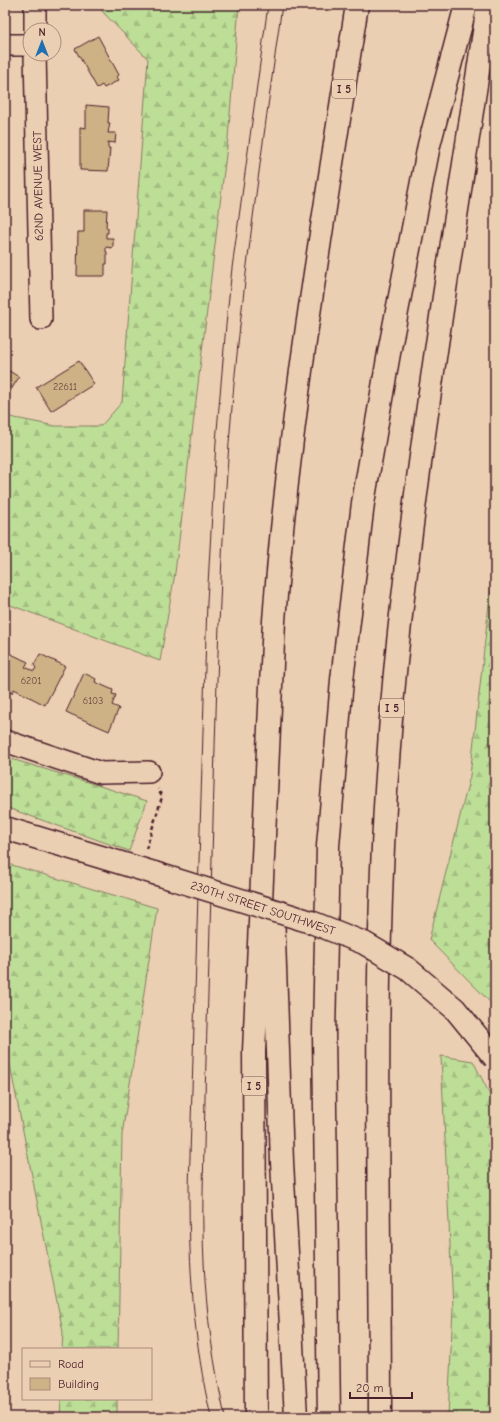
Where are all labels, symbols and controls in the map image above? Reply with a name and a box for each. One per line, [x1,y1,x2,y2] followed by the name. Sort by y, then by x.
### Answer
[22,22,62,62] north arrow
[38,26,46,39] text: N
[332,80,356,98] road number: I 5
[30,130,46,241] street label: 62ND AVENUE WEST
[53,381,77,393] house number: 22611
[21,675,41,687] house number: 6201
[83,695,103,707] house number: 6103
[380,699,404,717] road number: I 5
[189,878,338,938] street label: 230TH STREET SOUTHWEST
[242,1077,266,1095] road number: I 5
[22,1348,152,1400] legend
[58,1357,84,1371] text: Road
[350,1374,412,1400] scale bar
[58,1377,99,1391] text: Building
[356,1381,384,1395] text: 20 m

